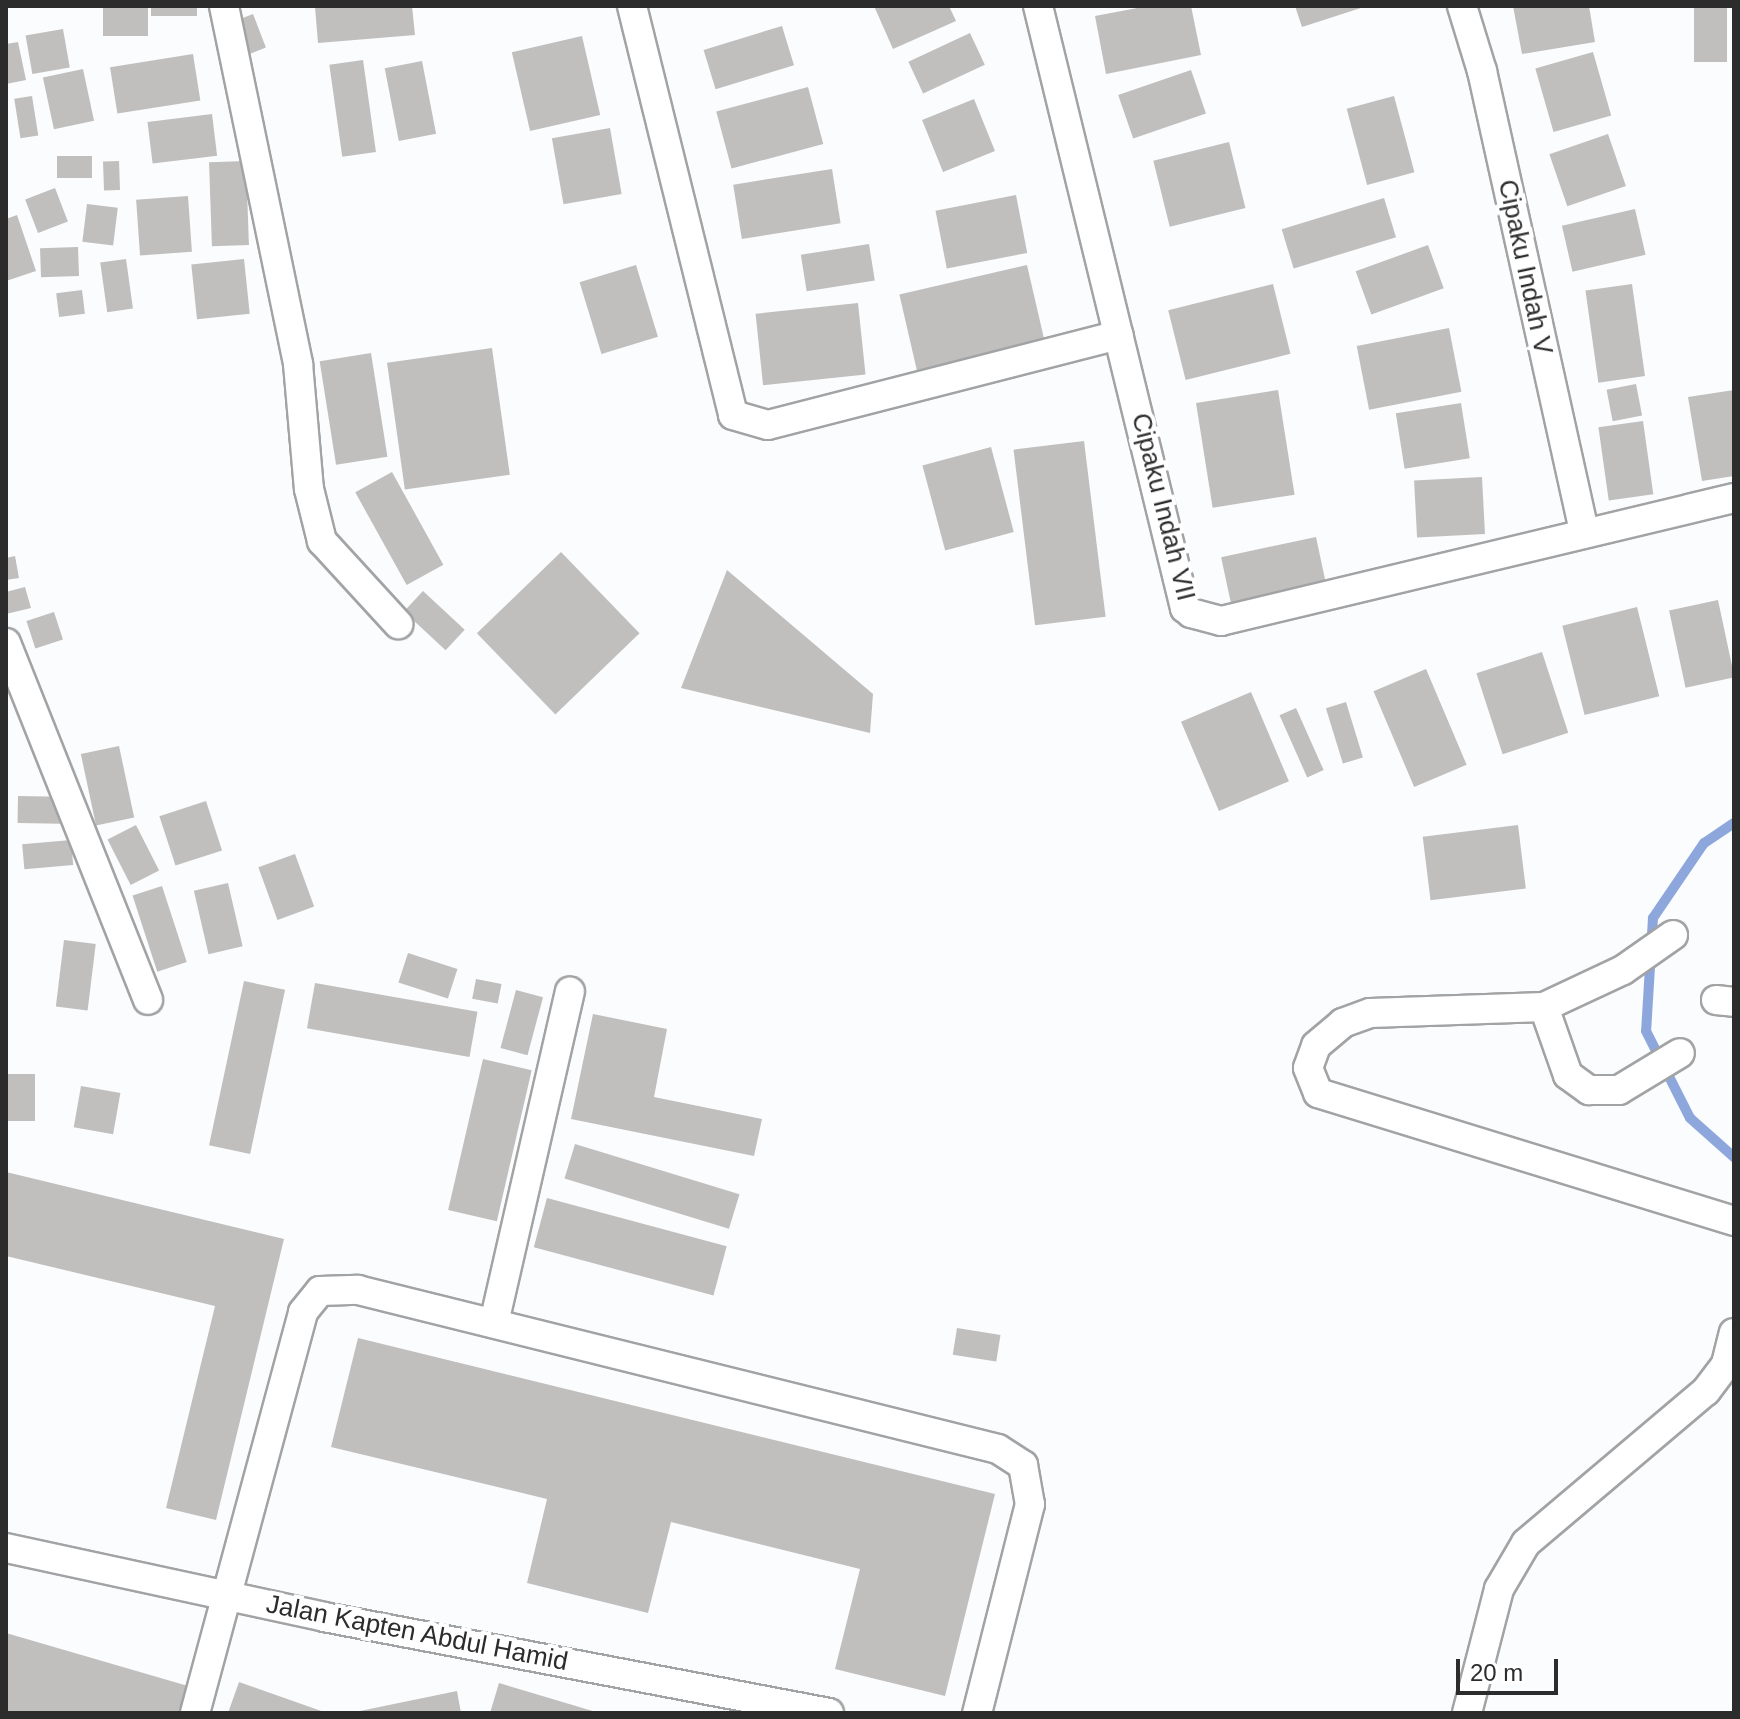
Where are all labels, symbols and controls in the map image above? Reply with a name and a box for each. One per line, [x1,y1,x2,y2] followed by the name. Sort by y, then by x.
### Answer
[1491,177,1559,357] street label: Cipaku Indah V
[1125,410,1201,604] street label: Cipaku Indah VII
[263,1588,571,1678] street label: Jalan Kapten Abdul Hamid
[1460,1643,1562,1693] scale bar
[1470,1659,1523,1686] text: 20 m

